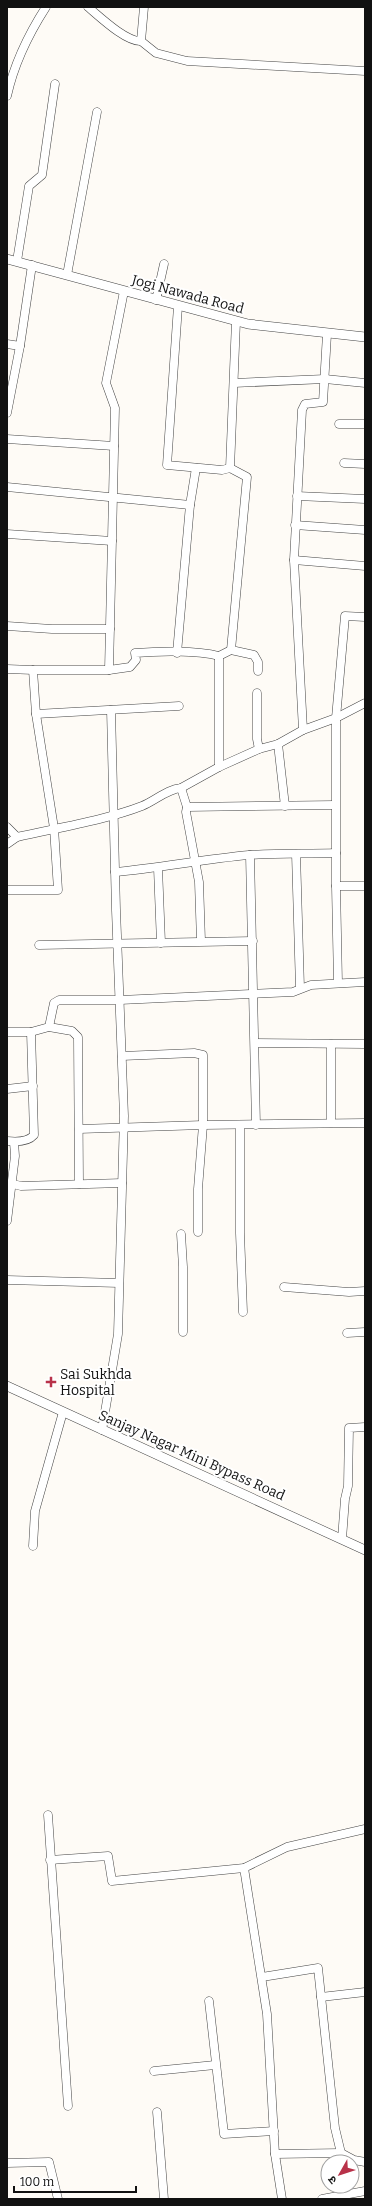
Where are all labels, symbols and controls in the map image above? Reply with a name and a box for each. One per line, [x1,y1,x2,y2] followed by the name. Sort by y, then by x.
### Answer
[129,271,246,318] street label: Jogi Nawada Road
[60,1366,132,1399] place label: Sai Sukhda Hospital
[45,1376,57,1388] marker: Sai Sukhda Hospital
[96,1407,288,1504] street label: Sanjay Nagar Mini Bypass Road
[320,2154,360,2194] north arrow
[14,2168,136,2194] scale bar
[325,2173,340,2187] text: उ
[20,2175,55,2189] text: 100 m

